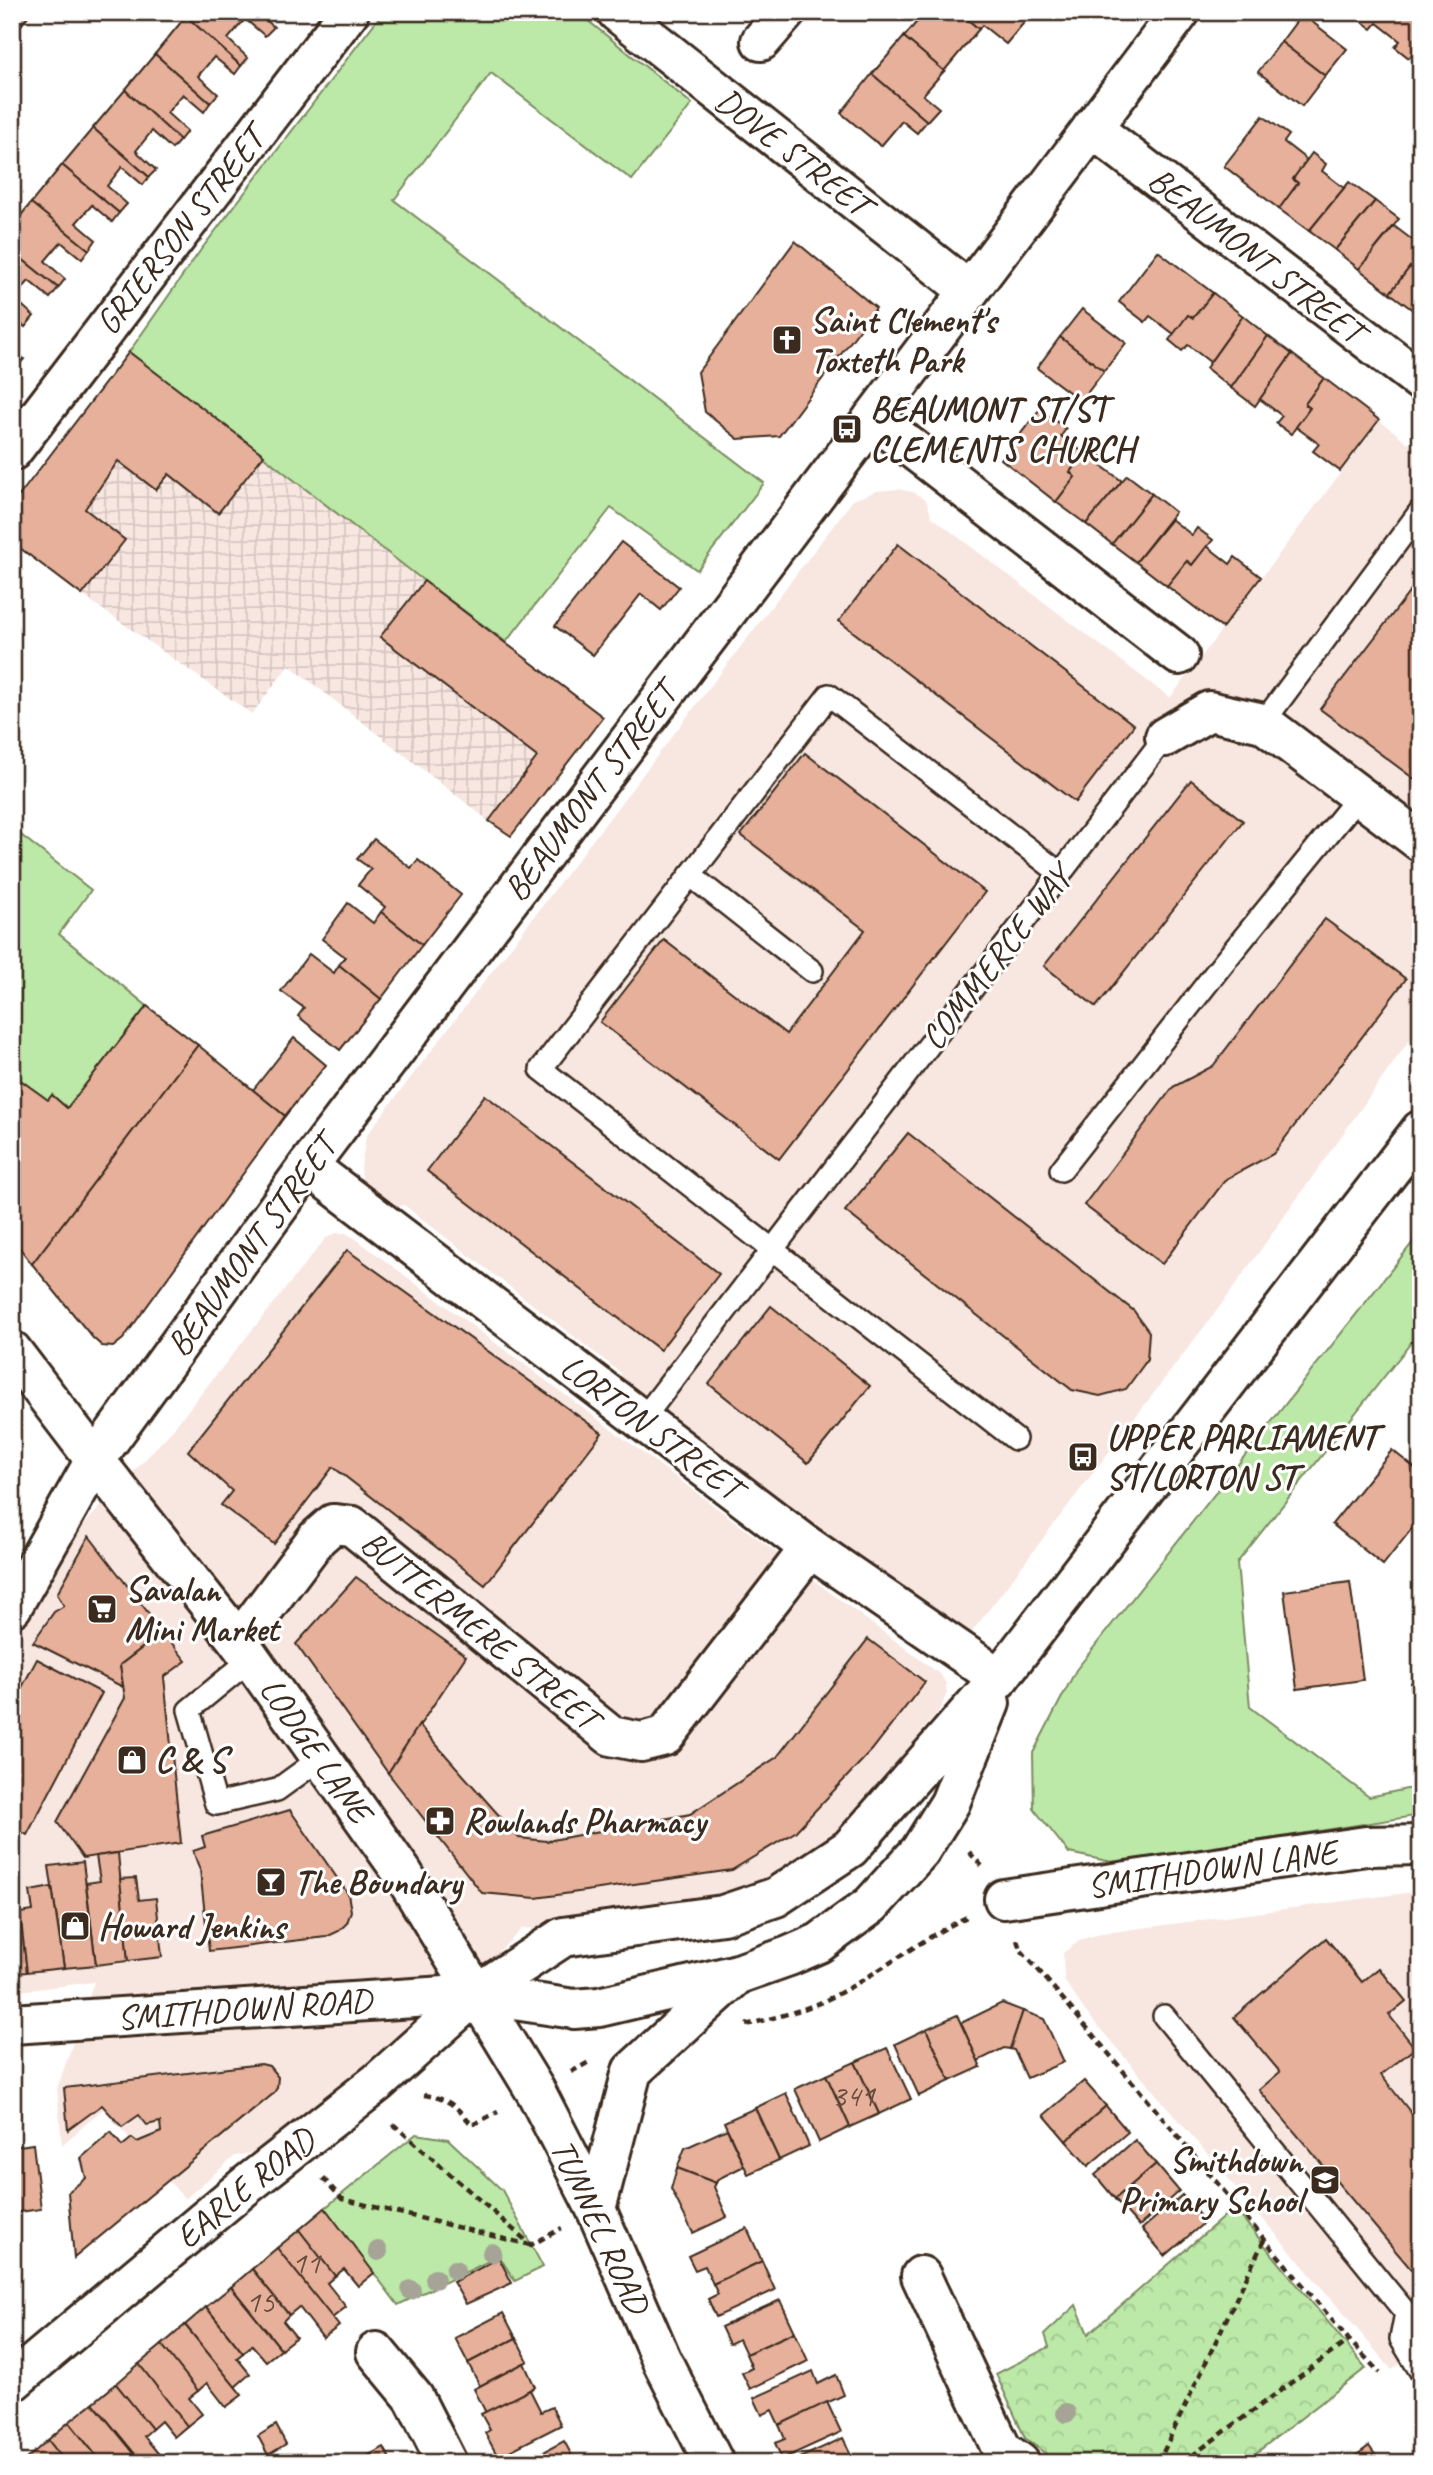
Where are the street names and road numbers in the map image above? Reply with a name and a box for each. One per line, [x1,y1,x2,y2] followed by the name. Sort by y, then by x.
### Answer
[707,78,886,232] street label: DOVE STREET
[85,112,280,343] street label: GRIERSON STREET
[1139,157,1380,359] street label: BEAUMONT STREET
[493,667,692,910] street label: BEAUMONT STREET
[910,852,1085,1059] street label: COMMERCE WAY
[156,1120,351,1365] street label: BEAUMONT STREET
[552,1344,757,1515] street label: LORTON STREET
[352,1520,614,1744] street label: BUTTERMERE STREET
[250,1669,385,1835] street label: LODGE LANE
[1085,1829,1344,1909] street label: SMITHDOWN LANE
[116,1977,375,2040] street label: SMITHDOWN ROAD
[166,2116,326,2258] street label: EARLE ROAD
[540,2132,661,2323] street label: TUNNEL ROAD

